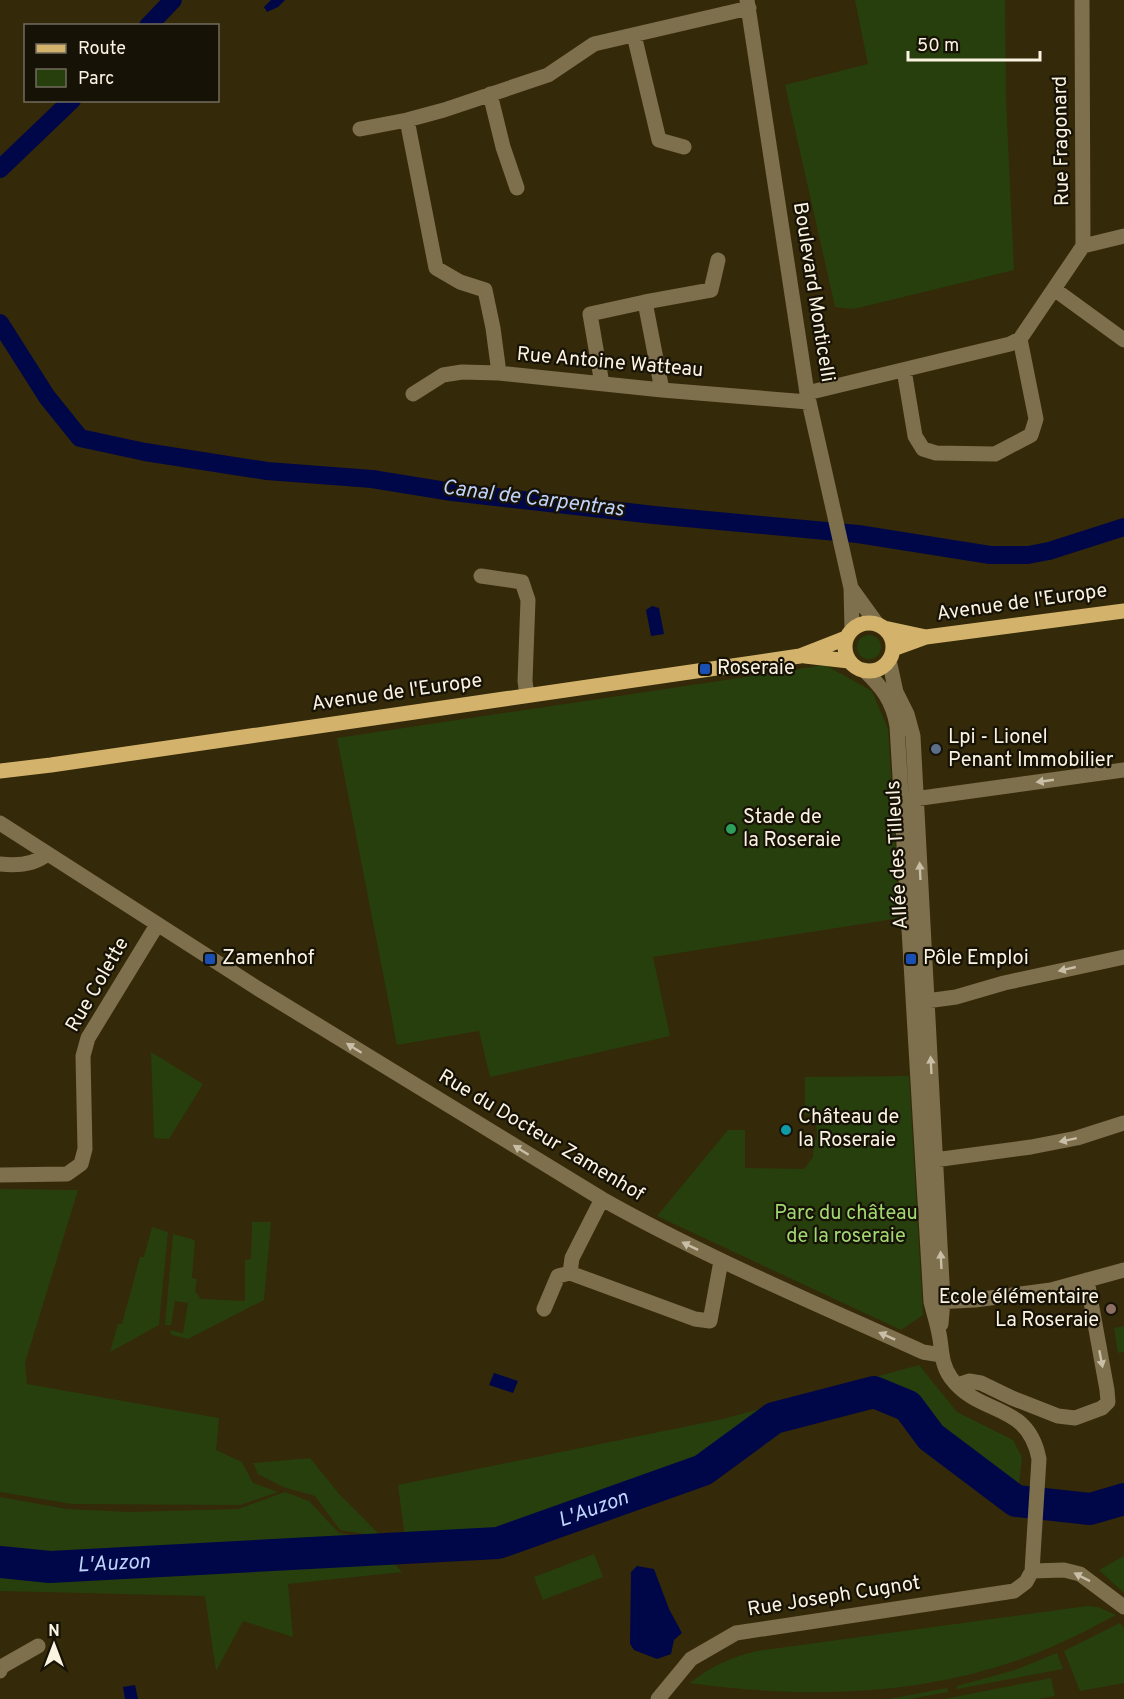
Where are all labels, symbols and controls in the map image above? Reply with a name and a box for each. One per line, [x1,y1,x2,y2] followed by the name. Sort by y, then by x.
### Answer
[24,24,219,102] legend
[908,24,1040,62] scale bar
[917,35,959,58] text: 50 m
[78,38,126,61] text: Route
[78,68,114,91] text: Parc
[1048,76,1076,206] street label: Rue Fragonard
[786,200,840,384] street label: Boulevard Monticelli
[516,342,704,384] street label: Rue Antoine Watteau
[440,474,626,524] water label: Canal de Carpentras
[935,578,1109,628] street label: Avenue de l'Europe
[717,656,795,682] place label: Roseraie
[698,662,712,676] marker: Roseraie
[310,668,484,718] street label: Avenue de l'Europe
[948,725,1114,774] place label: Lpi - Lionel Penant Immobilier
[929,742,943,756] marker: Lpi - Lionel Penant Immobilier
[1036,777,1055,786] one-way arrow
[881,780,915,930] street label: Allée des Tilleuls
[743,805,841,854] place label: Stade de la Roseraie
[724,822,738,836] marker: Stade de la Roseraie
[915,861,925,880] one-way arrow
[60,933,136,1037] street label: Rue Colette
[222,946,315,972] place label: Zamenhof
[923,946,1029,972] place label: Pôle Emploi
[203,952,217,966] marker: Zamenhof
[904,952,918,966] marker: Pôle Emploi
[1058,964,1076,974] one-way arrow
[346,1043,363,1054] one-way arrow
[926,1056,935,1075] one-way arrow
[433,1064,649,1208] street label: Rue du Docteur Zamenhof
[798,1105,899,1154] place label: Château de la Roseraie
[779,1123,793,1137] marker: Château de la Roseraie
[1058,1136,1077,1145] one-way arrow
[512,1145,529,1156] one-way arrow
[774,1201,918,1250] park label: Parc du château de la roseraie
[682,1241,699,1250] one-way arrow
[936,1250,946,1269] one-way arrow
[939,1285,1099,1334] place label: Ecole élémentaire La Roseraie
[1104,1302,1118,1316] marker: Ecole élémentaire La Roseraie
[877,1331,895,1341] one-way arrow
[1097,1349,1106,1368] one-way arrow
[554,1484,633,1534] water label: L'Auzon
[77,1548,151,1579] water label: L'Auzon
[746,1571,922,1623] street label: Rue Joseph Cugnot
[1073,1573,1091,1583] one-way arrow
[24,1615,84,1675] north arrow
[48,1622,60,1642] text: N

